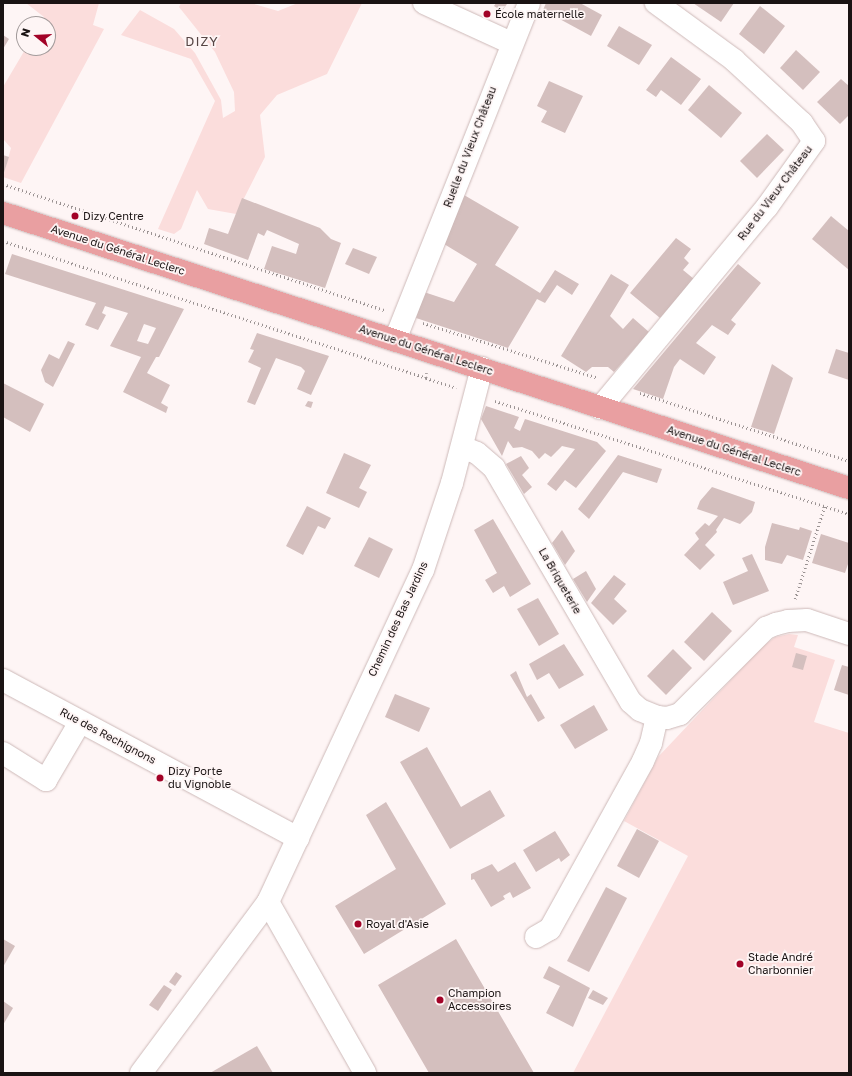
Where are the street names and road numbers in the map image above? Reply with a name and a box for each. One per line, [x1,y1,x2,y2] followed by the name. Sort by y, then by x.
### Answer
[441,85,499,209] street label: Ruelle du Vieux Château
[735,143,815,243] street label: Rue du Vieux Château
[49,222,187,278] street label: Avenue du Général Leclerc
[357,322,495,378] street label: Avenue du Général Leclerc
[665,423,803,479] street label: Avenue du Général Leclerc
[536,546,584,616] street label: La Briqueterie
[365,559,431,679] street label: Chemin des Bas Jardins
[58,705,158,767] street label: Rue des Rechignons

